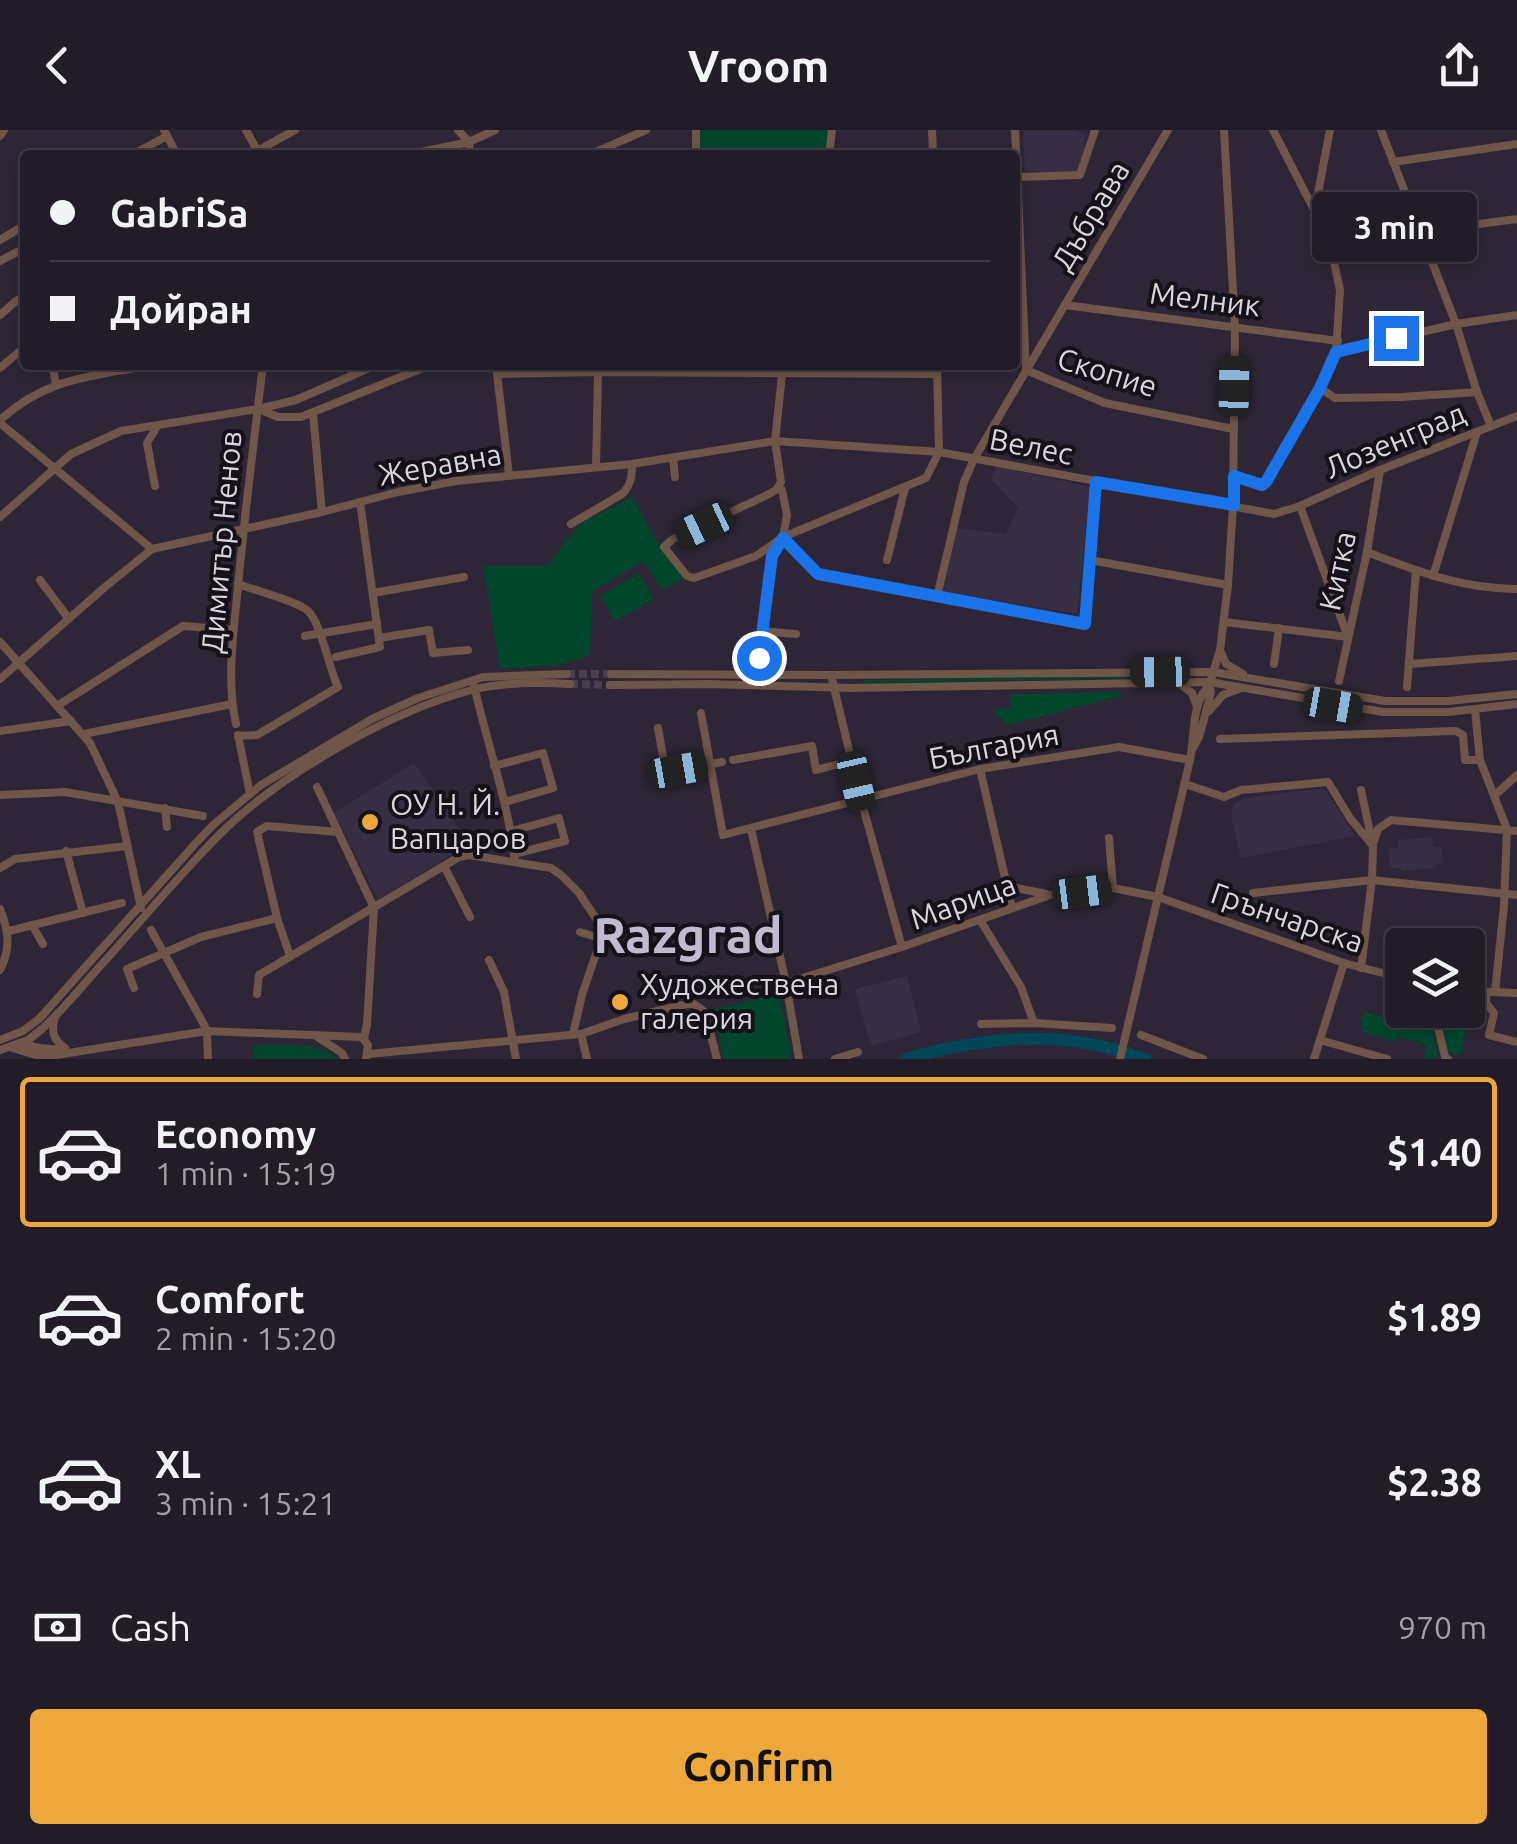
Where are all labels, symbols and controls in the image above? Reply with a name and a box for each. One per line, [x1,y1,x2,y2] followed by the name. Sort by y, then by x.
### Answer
[30,38,85,93] icon: back
[1432,38,1487,93] icon: share
[688,40,829,91] text: Vroom
[1044,155,1136,276] street label: Дъбрава
[110,192,248,234] text: GabriSa
[1314,193,1478,263] callout: 3 min
[1354,209,1435,245] text: 3 min
[1148,275,1262,323] street label: Мелник
[110,288,252,330] text: Дойран
[1374,316,1419,361] route end
[1053,341,1161,403] street label: Скопие
[1218,356,1250,416] car
[1319,395,1470,485] street label: Лозенград
[987,421,1076,471] street label: Велес
[194,429,248,655] street label: Димитър Ненов
[376,436,504,492] street label: Жеравна
[670,499,738,551] car
[1312,528,1362,614] street label: Китка
[737,636,782,681] route start
[1130,656,1190,688] car
[1301,685,1365,725] car
[926,717,1062,775] street label: България
[835,748,877,814] car
[646,750,710,790] car
[390,787,526,855] place label: ОУ Н. Й. Вапцаров
[359,811,381,833] marker: ОУ Н. Й. Вапцаров
[905,866,1020,936] street label: Марица
[1050,873,1114,911] car
[1207,875,1368,959] street label: Грънчарска
[593,906,783,962] district label: Razgrad
[1385,928,1485,1028] map controls
[1385,928,1485,1028] button: layers
[640,967,839,1035] place label: Художествена галерия
[609,991,631,1013] marker: Художествена галерия
[35,1107,125,1197] icon: car
[155,1113,316,1155] text: Economy
[1387,1131,1482,1173] text: $1.40
[155,1155,337,1191] text: 1 min · 15:19
[35,1272,125,1362] icon: car
[155,1278,305,1320] text: Comfort
[1387,1296,1482,1338] text: $1.89
[155,1320,337,1356] text: 2 min · 15:20
[35,1437,125,1527] icon: car
[155,1443,201,1485] text: XL
[1387,1461,1482,1503] text: $2.38
[155,1485,337,1521] text: 3 min · 15:21
[30,1600,85,1655] icon: cash
[110,1606,191,1648] text: Cash
[1398,1609,1487,1645] text: 970 m
[30,1709,1487,1824] button: Confirm

